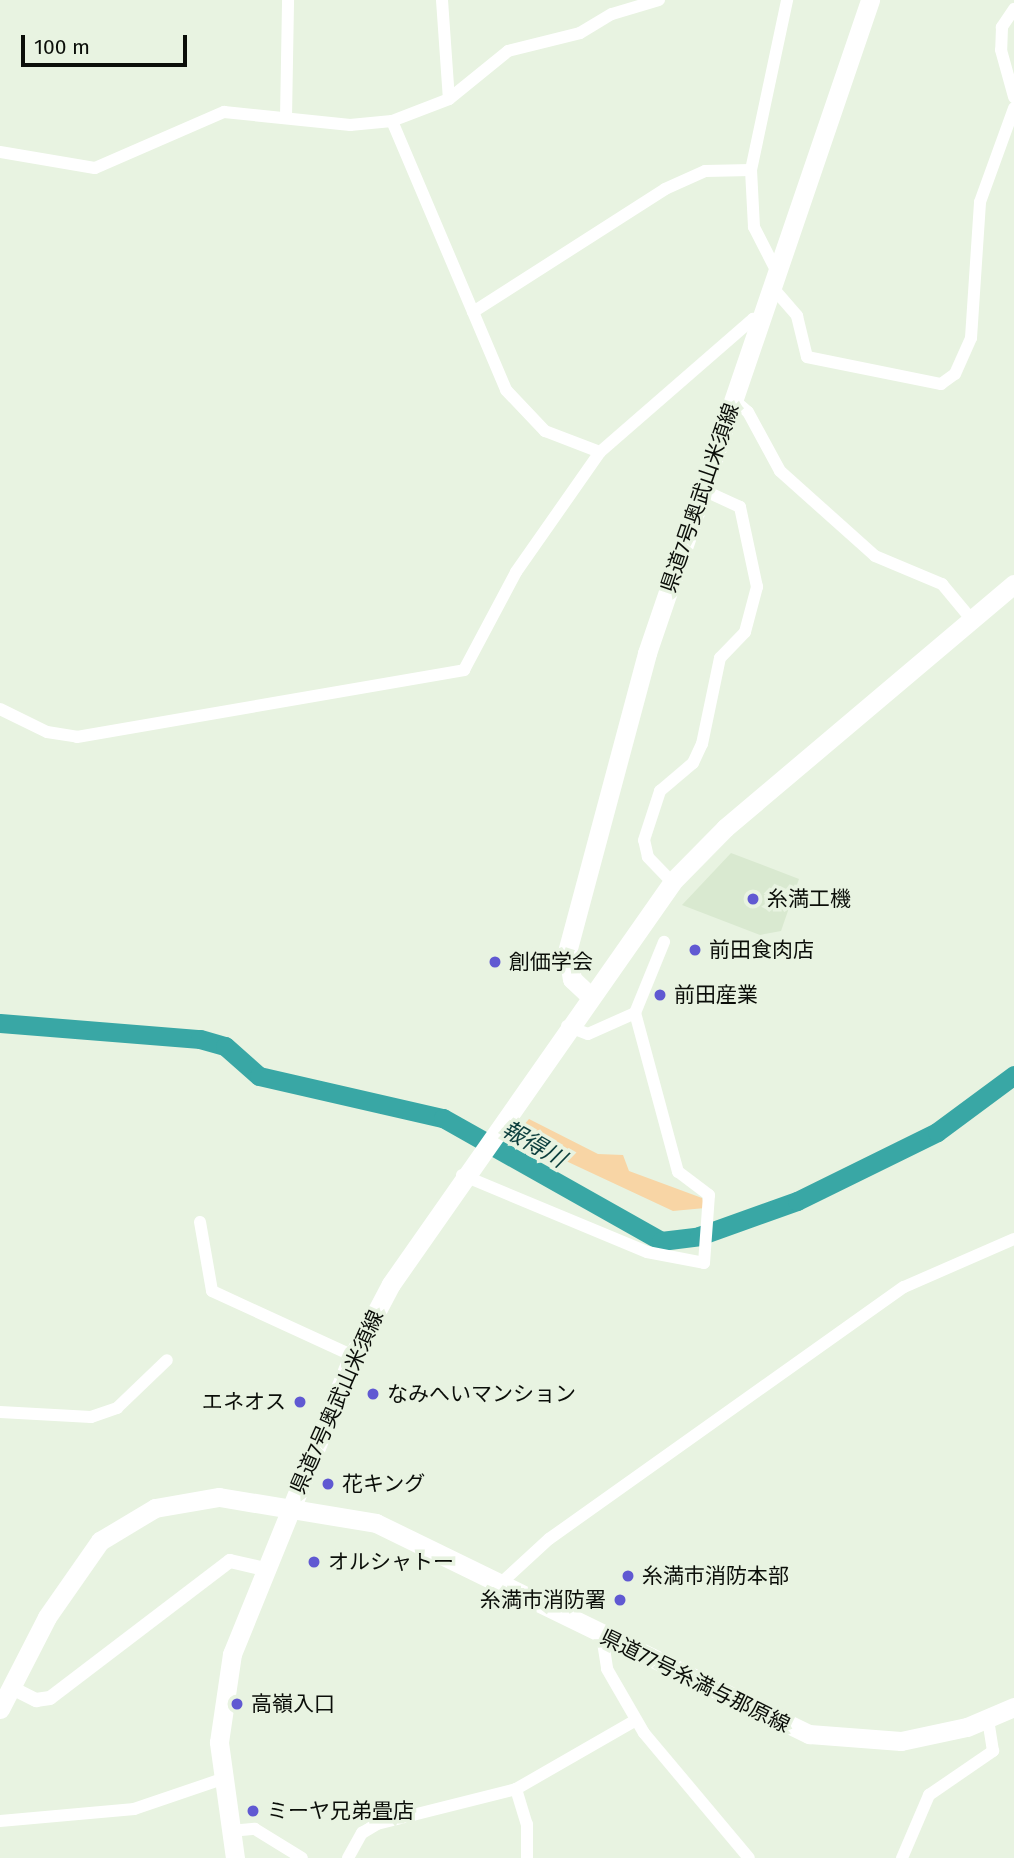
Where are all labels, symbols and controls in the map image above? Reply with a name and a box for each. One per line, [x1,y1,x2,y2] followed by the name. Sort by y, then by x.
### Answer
[24,21,191,65] scale bar
[34,34,90,60] text: 100 m
[656,400,744,596] street label: 県道7号奥武山米須線
[767,886,851,912] place label: 糸満工機
[745,891,761,907] marker: 糸満工機
[709,937,814,963] place label: 前田食肉店
[687,942,703,958] marker: 前田食肉店
[509,949,593,975] place label: 創価学会
[487,954,503,970] marker: 創価学会
[674,982,758,1008] place label: 前田産業
[652,987,668,1003] marker: 前田産業
[497,1115,571,1173] water label: 報得川
[285,1306,389,1498] street label: 県道7号奥武山米須線
[387,1381,576,1407] place label: なみへいマンション
[365,1386,381,1402] marker: なみへいマンション
[202,1389,286,1415] place label: エネオス
[292,1394,308,1410] marker: エネオス
[342,1471,426,1497] place label: 花キング
[320,1476,336,1492] marker: 花キング
[328,1549,454,1575] place label: オルシャトー
[306,1554,322,1570] marker: オルシャトー
[642,1563,789,1589] place label: 糸満市消防本部
[620,1568,636,1584] marker: 糸満市消防本部
[480,1587,606,1613] place label: 糸満市消防署
[612,1592,628,1608] marker: 糸満市消防署
[596,1624,794,1738] street label: 県道77号糸満与那原線
[251,1691,335,1717] place label: 高嶺入口
[229,1696,245,1712] marker: 高嶺入口
[267,1798,414,1824] place label: ミーヤ兄弟畳店
[245,1803,261,1819] marker: ミーヤ兄弟畳店

